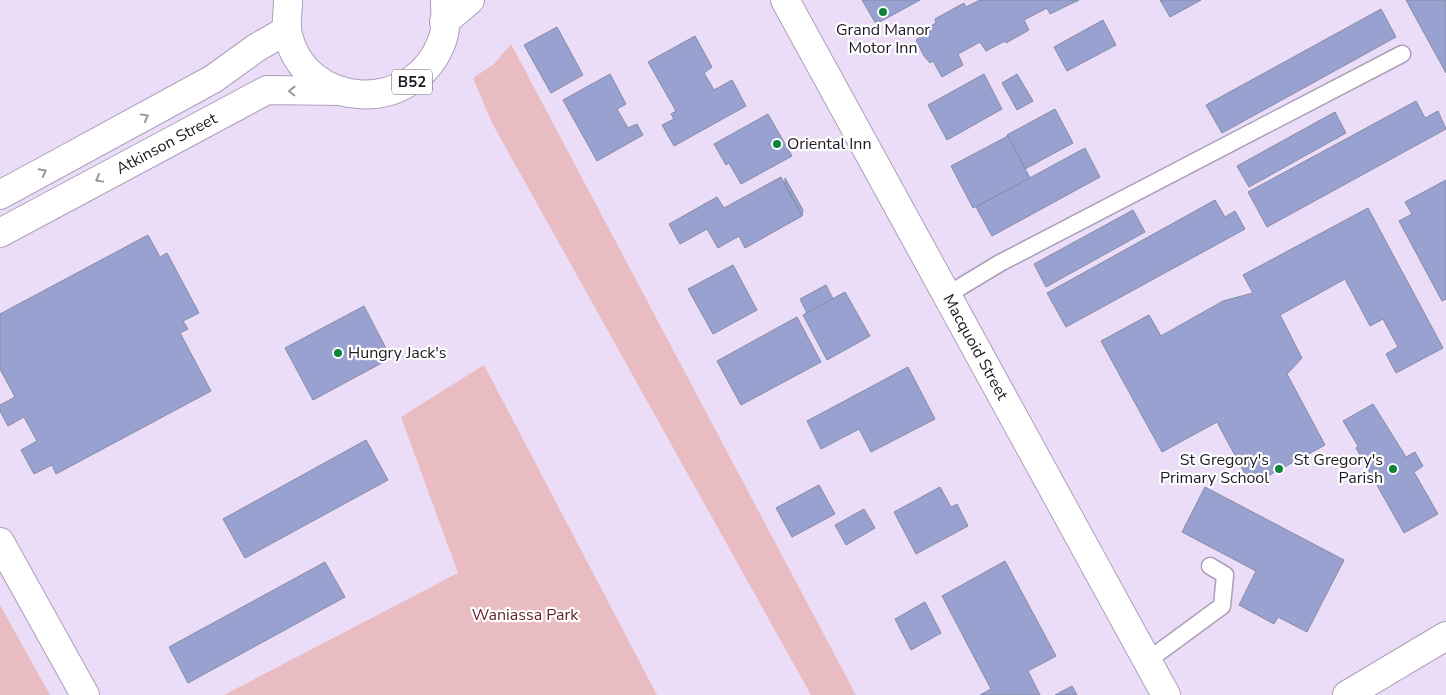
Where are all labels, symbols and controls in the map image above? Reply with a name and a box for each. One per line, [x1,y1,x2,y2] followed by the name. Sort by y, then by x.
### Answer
[877,6,889,18] marker: Grand Manor Motor Inn
[836,19,930,59] place label: Grand Manor Motor Inn
[392,70,432,94] road number: B52
[288,85,296,96] one-way arrow
[112,108,221,180] street label: Atkinson Street
[140,113,149,123] one-way arrow
[787,133,872,155] place label: Oriental Inn
[771,138,783,150] marker: Oriental Inn
[38,168,47,178] one-way arrow
[96,172,105,182] one-way arrow
[937,290,1013,404] street label: Macquoid Street
[348,342,446,364] place label: Hungry Jack's
[332,347,344,359] marker: Hungry Jack's
[1160,449,1269,489] place label: St Gregory's Primary School
[1294,449,1383,489] place label: St Gregory's Parish
[1273,463,1285,475] marker: St Gregory's Primary School
[1387,463,1399,475] marker: St Gregory's Parish
[472,604,579,626] park label: Waniassa Park

